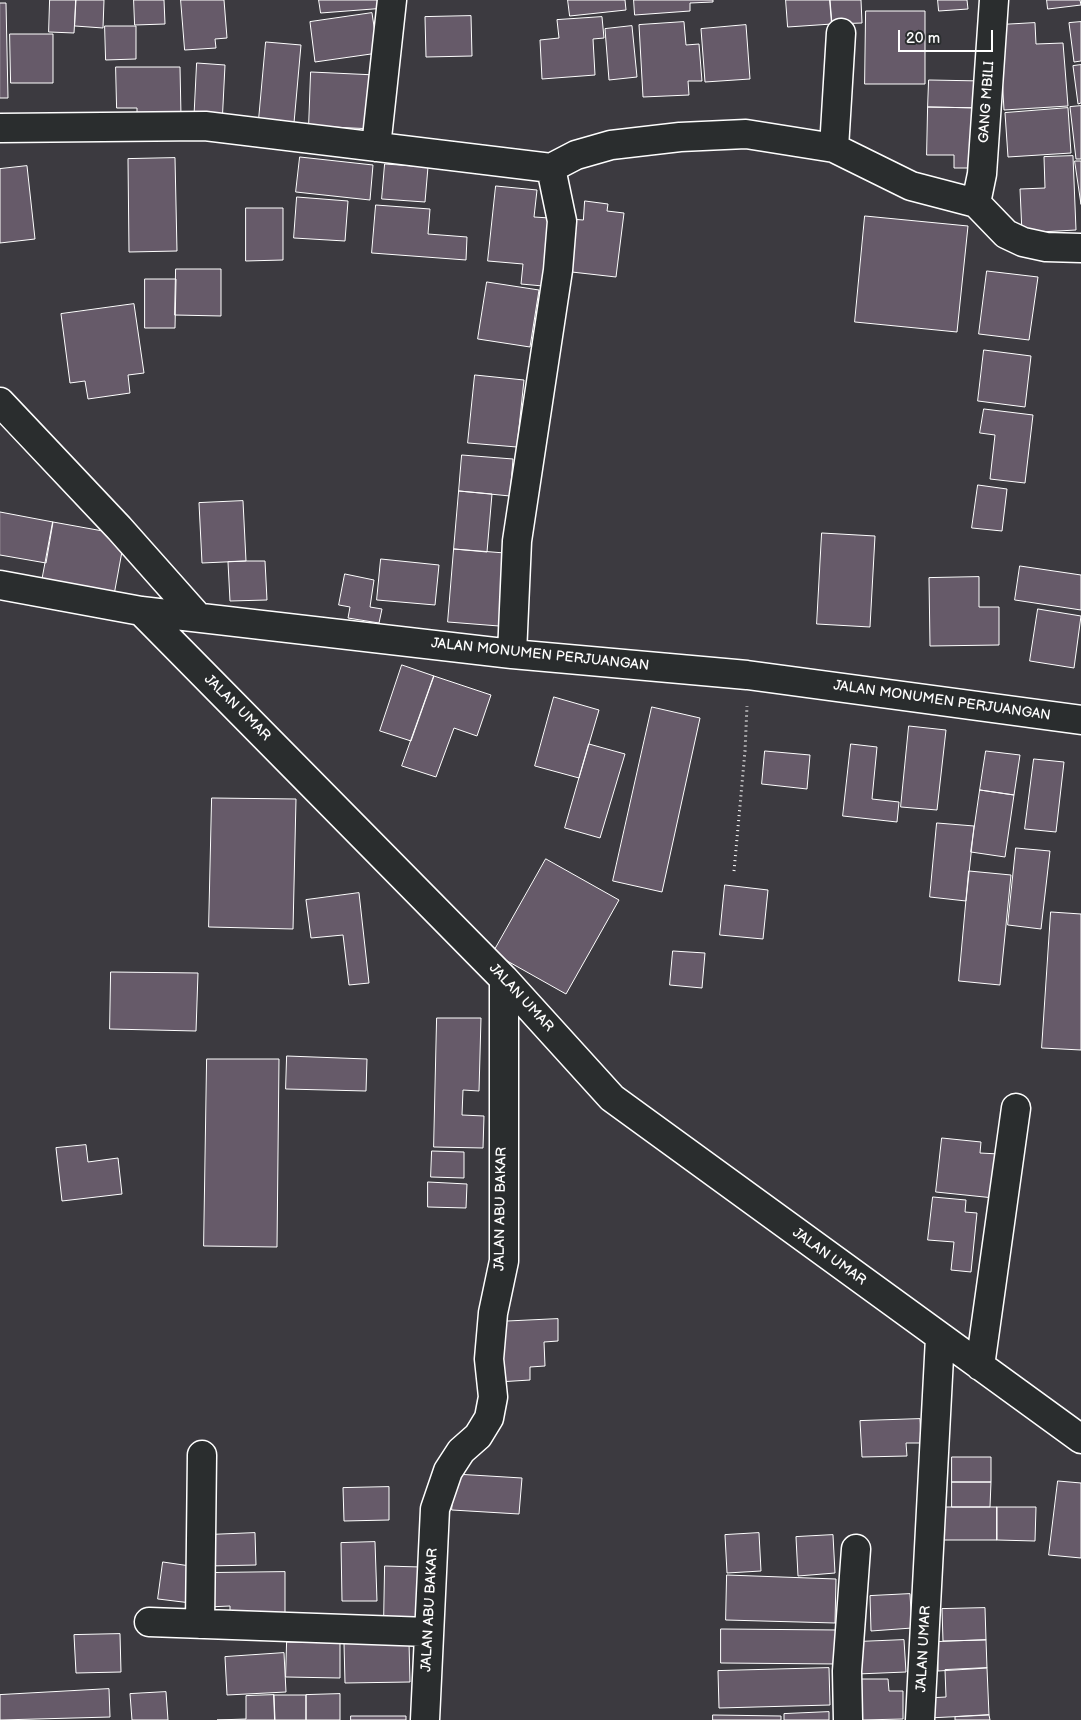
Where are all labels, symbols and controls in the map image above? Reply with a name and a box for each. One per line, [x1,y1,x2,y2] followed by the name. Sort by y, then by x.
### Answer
[901,20,996,52] scale bar
[906,29,940,48] text: 20 m
[976,60,998,144] street label: GANG MBILI
[430,635,650,675] street label: JALAN MONUMEN PERJUANGAN
[200,671,274,745] street label: JALAN UMAR
[832,677,1052,725] street label: JALAN MONUMEN PERJUANGAN
[485,960,557,1036] street label: JALAN UMAR
[492,1147,510,1271] street label: JALAN ABU BAKAR
[789,1225,869,1289] street label: JALAN UMAR
[418,1548,442,1672] street label: JALAN ABU BAKAR
[913,1605,935,1693] street label: JALAN UMAR

